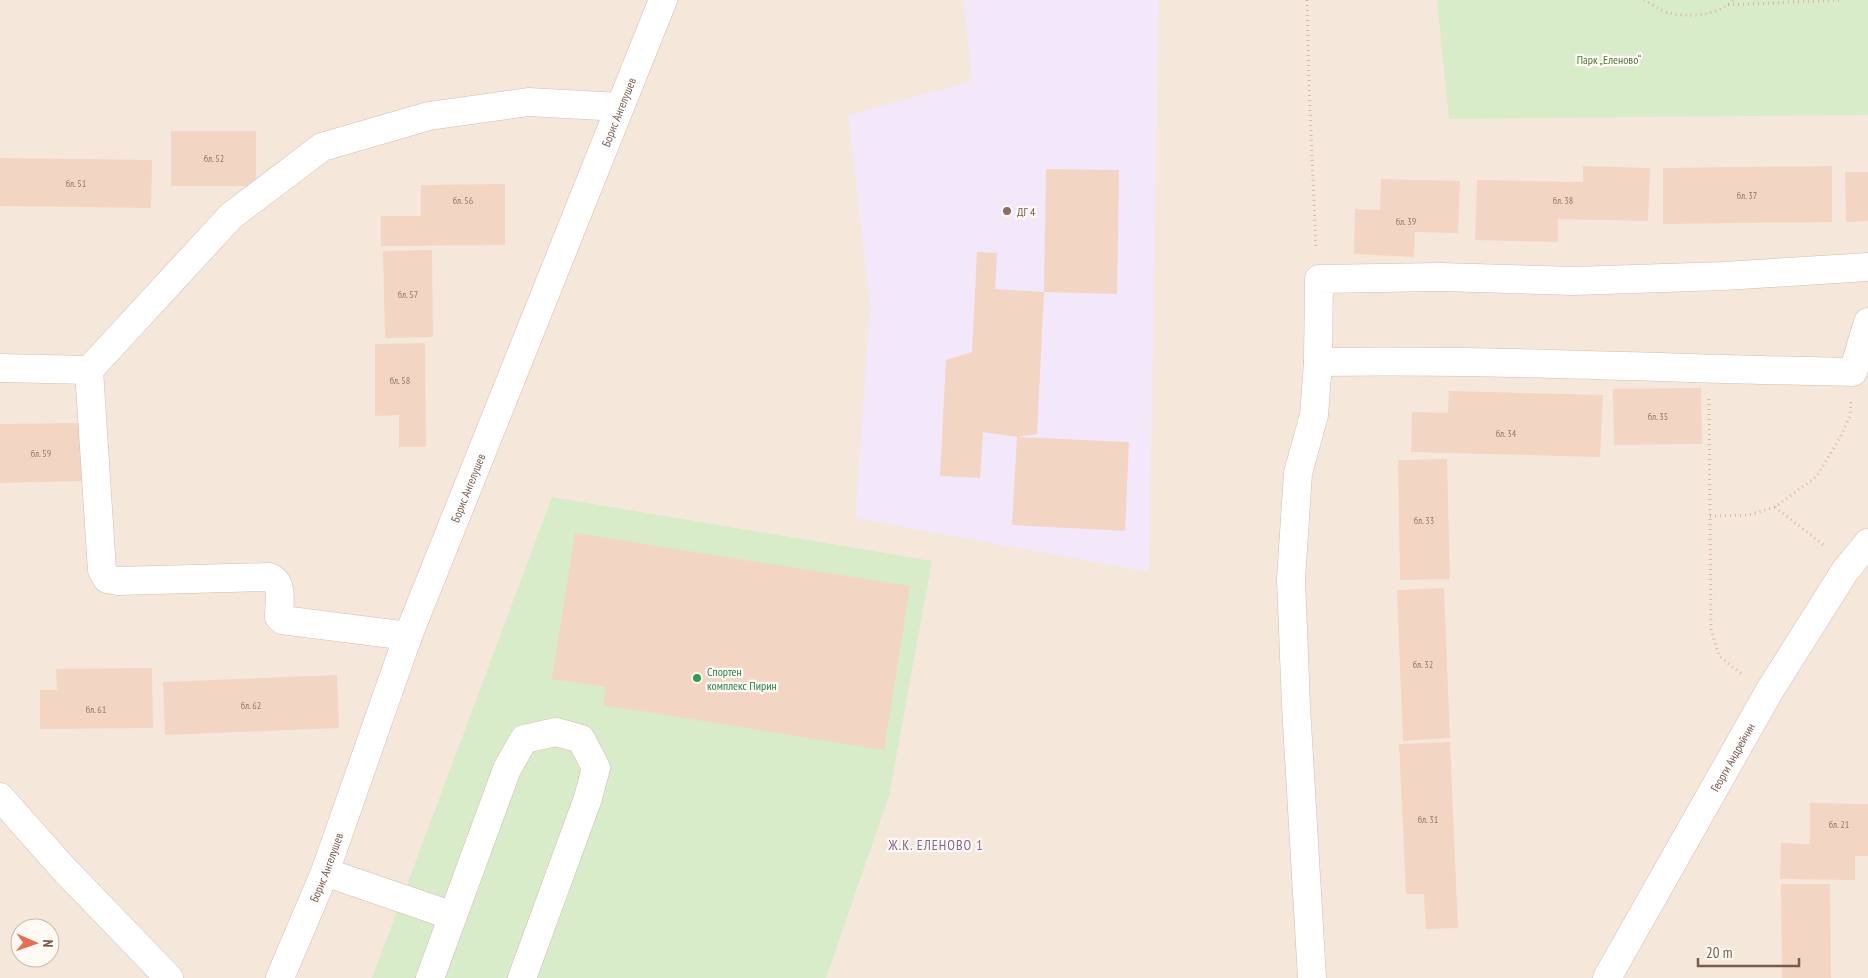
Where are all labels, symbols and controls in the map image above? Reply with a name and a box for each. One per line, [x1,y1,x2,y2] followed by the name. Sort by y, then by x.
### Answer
[1577,52,1642,67] park label: Парк „Еленово“
[598,75,639,149] street label: Борис Ангелушев
[204,152,224,165] house number: бл. 52
[66,177,86,190] house number: бл. 51
[1737,189,1757,202] house number: бл. 37
[453,194,474,207] house number: бл. 56
[1553,194,1573,207] house number: бл. 38
[1017,204,1036,219] place label: ДГ 4
[1001,205,1013,217] marker: ДГ 4
[1396,215,1416,228] house number: бл. 39
[398,288,418,301] house number: бл. 57
[390,374,410,387] house number: бл. 58
[1648,410,1668,423] house number: бл. 35
[1496,427,1517,440] house number: бл. 34
[31,447,51,460] house number: бл. 59
[447,451,488,524] street label: Борис Ангелушев
[1414,514,1434,527] house number: бл. 33
[1413,658,1433,671] house number: бл. 32
[707,664,777,693] place label: Спортен комплекс Пирин
[691,672,703,684] marker: Спортен комплекс Пирин
[241,699,261,712] house number: бл. 62
[86,703,106,716] house number: бл. 61
[1707,720,1757,794] street label: Георги Андрейчин
[1418,813,1438,826] house number: бл. 31
[1829,818,1849,831] house number: бл. 21
[306,830,346,904] street label: Борис Ангелушев
[888,836,983,854] district label: Ж.К. ЕЛЕНОВО 1
[10,918,60,968] north arrow
[1698,936,1799,968] scale bar
[39,939,57,948] text: N
[1706,943,1732,962] text: 20 m

